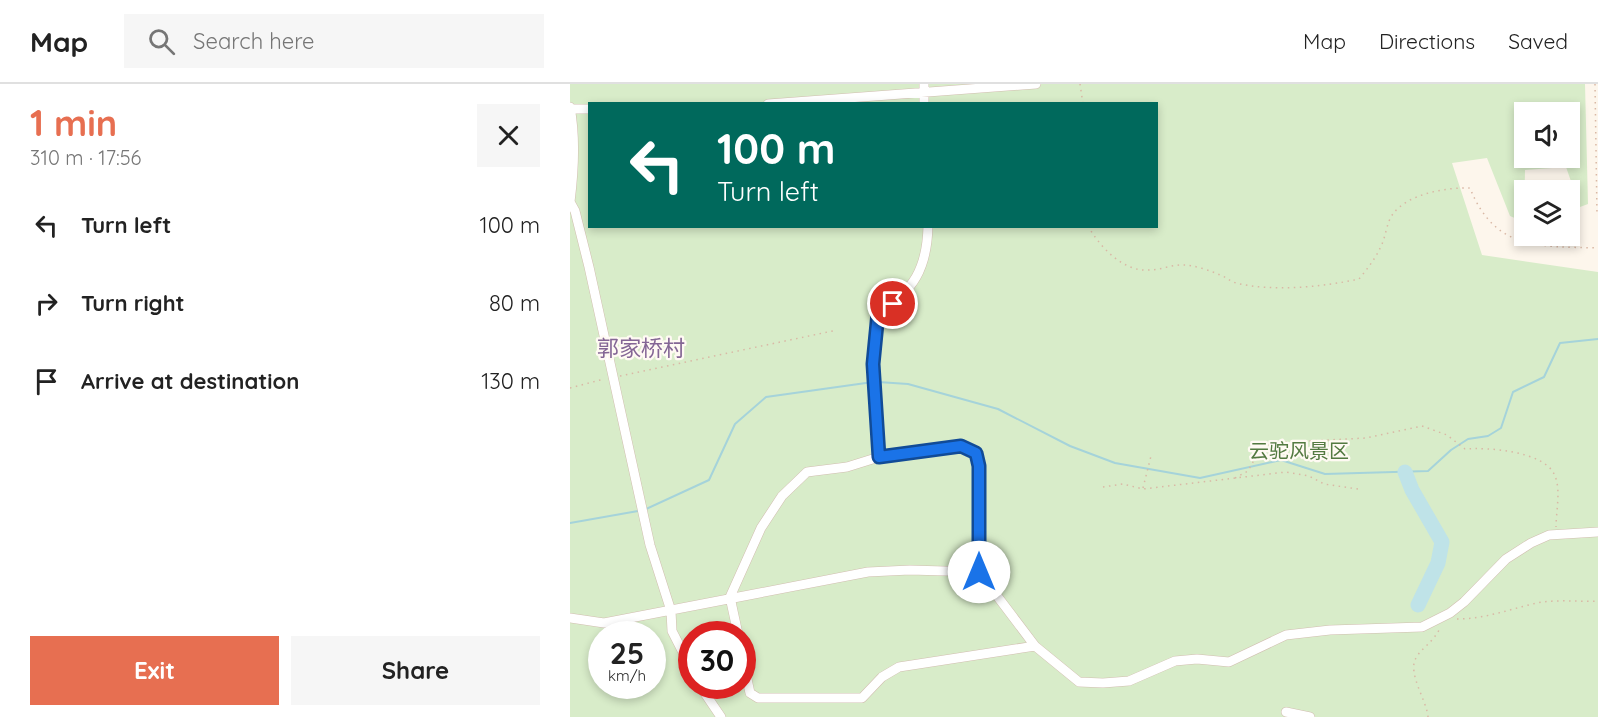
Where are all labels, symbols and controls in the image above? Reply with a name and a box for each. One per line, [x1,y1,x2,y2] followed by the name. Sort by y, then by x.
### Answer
[124,14,544,68] search box
[30,24,88,59] text: Map
[145,25,178,58] icon: search
[193,27,315,55] text: Search here
[1303,28,1346,54] text: Map
[1379,28,1475,54] text: Directions
[1508,28,1568,54] text: Saved
[30,100,117,145] text: 1 min
[1514,102,1580,246] map controls
[1514,102,1580,168] button: sound
[477,104,540,167] button: close
[717,122,835,175] text: 100 m
[618,126,696,204] icon: left
[30,145,141,170] text: 310 m · 17:56
[717,174,819,208] text: Turn left
[1514,180,1580,246] button: layers
[30,209,63,242] icon: left
[81,211,171,239] text: Turn left
[480,211,540,239] text: 100 m
[867,278,918,329] pin
[30,287,63,320] icon: right
[876,287,909,320] icon: arrive
[81,289,185,317] text: Turn right
[489,289,540,317] text: 80 m
[597,334,685,362] district label: 郭家桥村
[30,365,63,398] icon: arrive
[81,367,299,395] text: Arrive at destination
[481,367,540,395] text: 130 m
[1249,438,1349,463] park label: 云驼风景区
[947,540,1011,604] position arrow
[678,621,756,699] speed limit sign: 30
[610,634,644,672] text: 25
[30,636,279,705] button: Exit
[291,636,540,705] button: Share
[608,666,646,685] text: km/h

